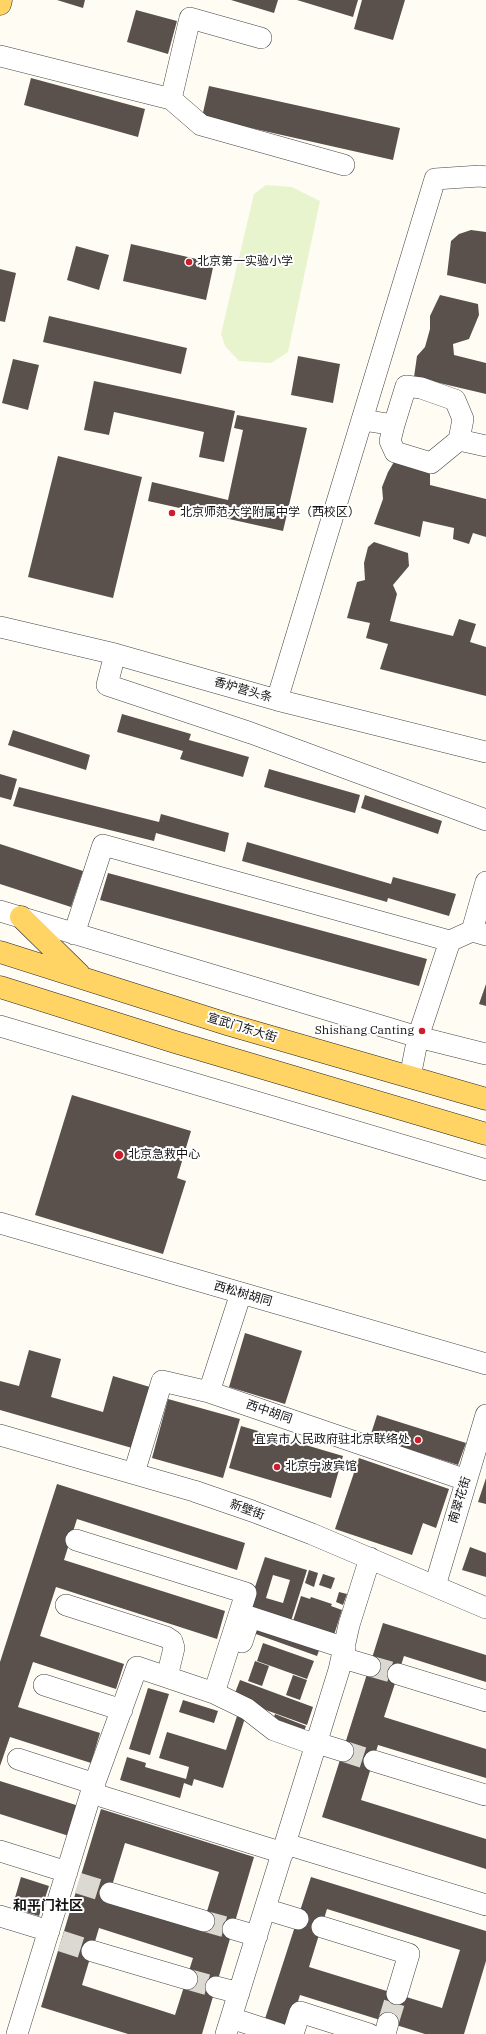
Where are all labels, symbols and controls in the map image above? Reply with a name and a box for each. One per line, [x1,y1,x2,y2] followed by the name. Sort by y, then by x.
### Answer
[197,255,293,269] place label: 北京第一实验小学
[184,257,194,267] marker: 北京第一实验小学
[180,506,360,520] place label: 北京师范大学附属中学（西校区）
[167,508,177,518] marker: 北京师范大学附属中学（西校区）
[212,675,274,705] street label: 香炉营头条
[205,1011,279,1045] street label: 宣武门东大街
[315,1024,414,1038] place label: Shishang Canting
[417,1026,427,1036] marker: Shishang Canting
[128,1148,200,1162] place label: 北京急救中心
[113,1149,125,1161] marker: 北京急救中心
[212,1279,274,1309] street label: 西松树胡同
[244,1397,294,1427] street label: 西中胡同
[254,1433,410,1447] place label: 宜宾市人民政府驻北京联络处
[413,1435,423,1445] marker: 宜宾市人民政府驻北京联络处
[285,1460,357,1474] place label: 北京宁波宾馆
[272,1462,282,1472] marker: 北京宁波宾馆
[446,1475,474,1525] street label: 南翠花街
[228,1497,266,1523] street label: 新壁街
[13,1898,83,1914] district label: 和平门社区

